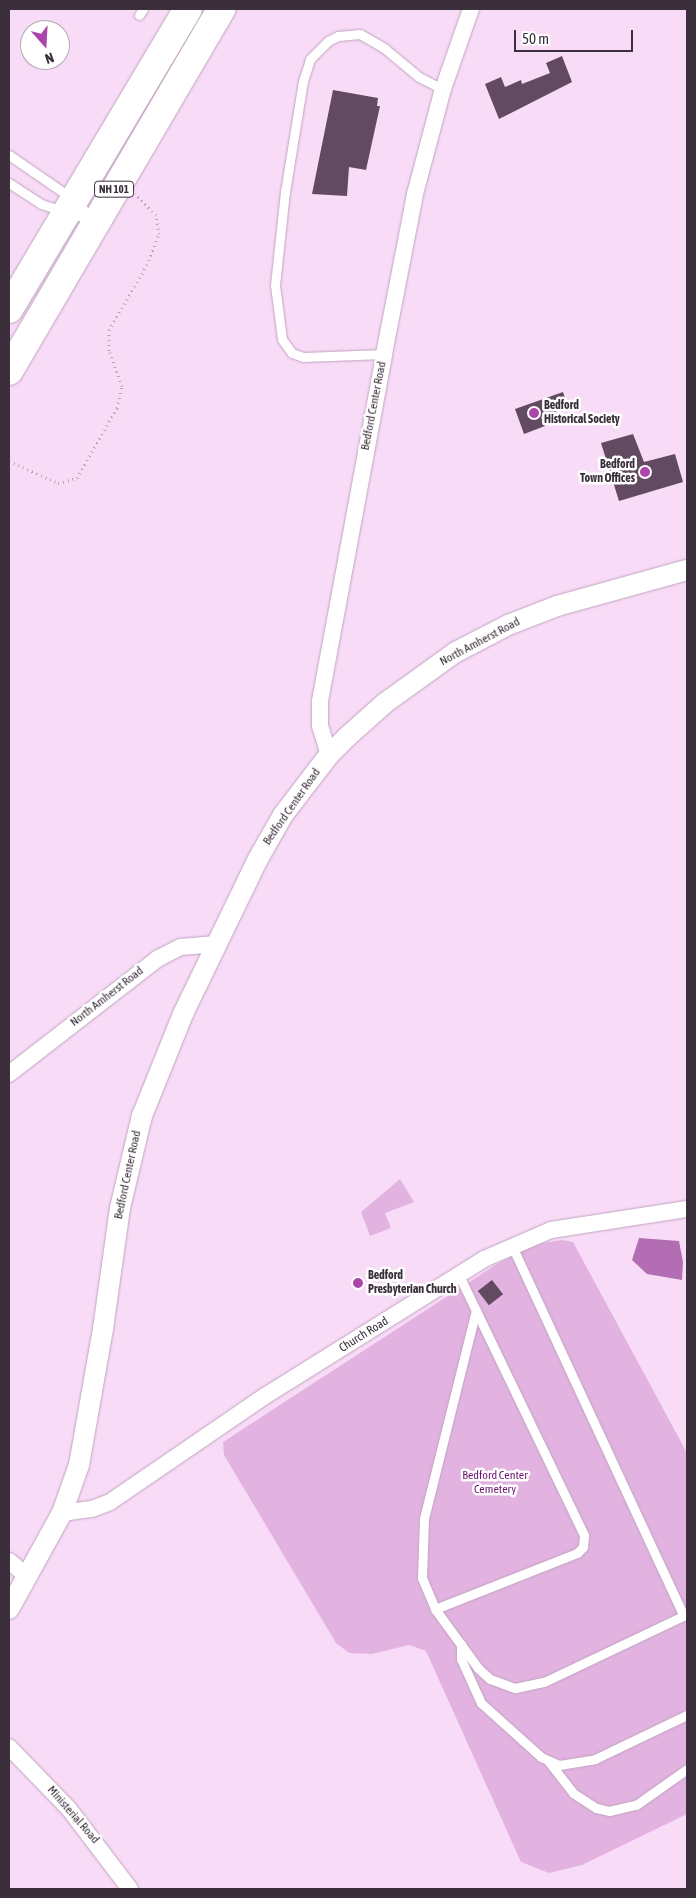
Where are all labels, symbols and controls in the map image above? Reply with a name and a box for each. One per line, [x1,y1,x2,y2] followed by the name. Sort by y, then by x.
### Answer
[20,20,70,70] north arrow
[516,20,635,52] scale bar
[522,30,549,47] text: 50 m
[43,49,56,67] text: N
[94,180,134,198] road number: NH 101
[358,360,390,452] street label: Bedford Center Road
[544,399,620,427] place label: Bedford Historical Society
[528,407,540,419] marker: Bedford Historical Society
[580,458,635,486] place label: Bedford Town Offices
[639,466,651,478] marker: Bedford Town Offices
[437,615,523,669] street label: North Amherst Road
[260,766,324,848] street label: Bedford Center Road
[68,964,146,1030] street label: North Amherst Road
[112,1129,144,1221] street label: Bedford Center Road
[368,1269,457,1297] place label: Bedford Presbyterian Church
[352,1277,364,1289] marker: Bedford Presbyterian Church
[337,1314,391,1356] street label: Church Road
[462,1469,528,1497] park label: Bedford Center Cemetery
[44,1783,102,1847] street label: Ministerial Road

